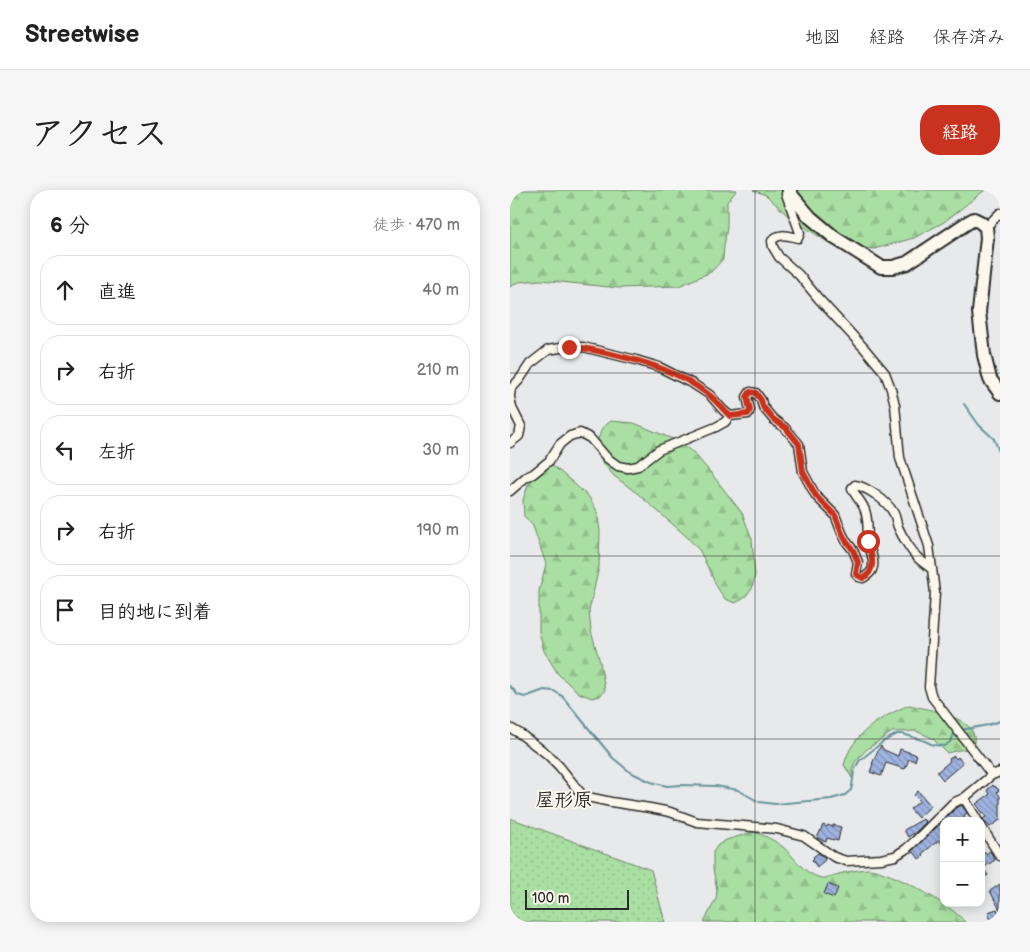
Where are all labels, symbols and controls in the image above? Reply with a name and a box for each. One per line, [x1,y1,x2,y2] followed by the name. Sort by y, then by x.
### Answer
[25,20,139,49] text: Streetwise
[805,27,841,48] text: 地図
[869,27,905,48] text: 経路
[933,27,1005,48] text: 保存済み
[920,105,1000,155] button: 経路
[30,113,168,156] text: アクセス
[50,213,89,238] text: 6 分
[373,216,460,235] text: 徒歩 · 470 m
[51,276,79,304] icon: ahead
[98,281,136,304] text: 直進
[422,281,459,300] text: 40 m
[558,336,581,359] route end
[51,356,79,384] icon: right
[98,361,136,384] text: 右折
[417,361,459,380] text: 210 m
[51,436,79,464] icon: left
[98,441,136,464] text: 左折
[422,441,459,460] text: 30 m
[51,516,79,544] icon: right
[98,521,136,544] text: 右折
[417,521,459,540] text: 190 m
[857,530,880,553] route start
[51,596,79,624] icon: arrive
[98,601,212,624] text: 目的地に到着
[535,789,593,812] district label: 屋形原
[940,817,985,907] map controls
[940,817,985,862] button: +
[940,862,985,907] button: −
[525,887,629,910] scale bar
[532,890,569,907] text: 100 m

